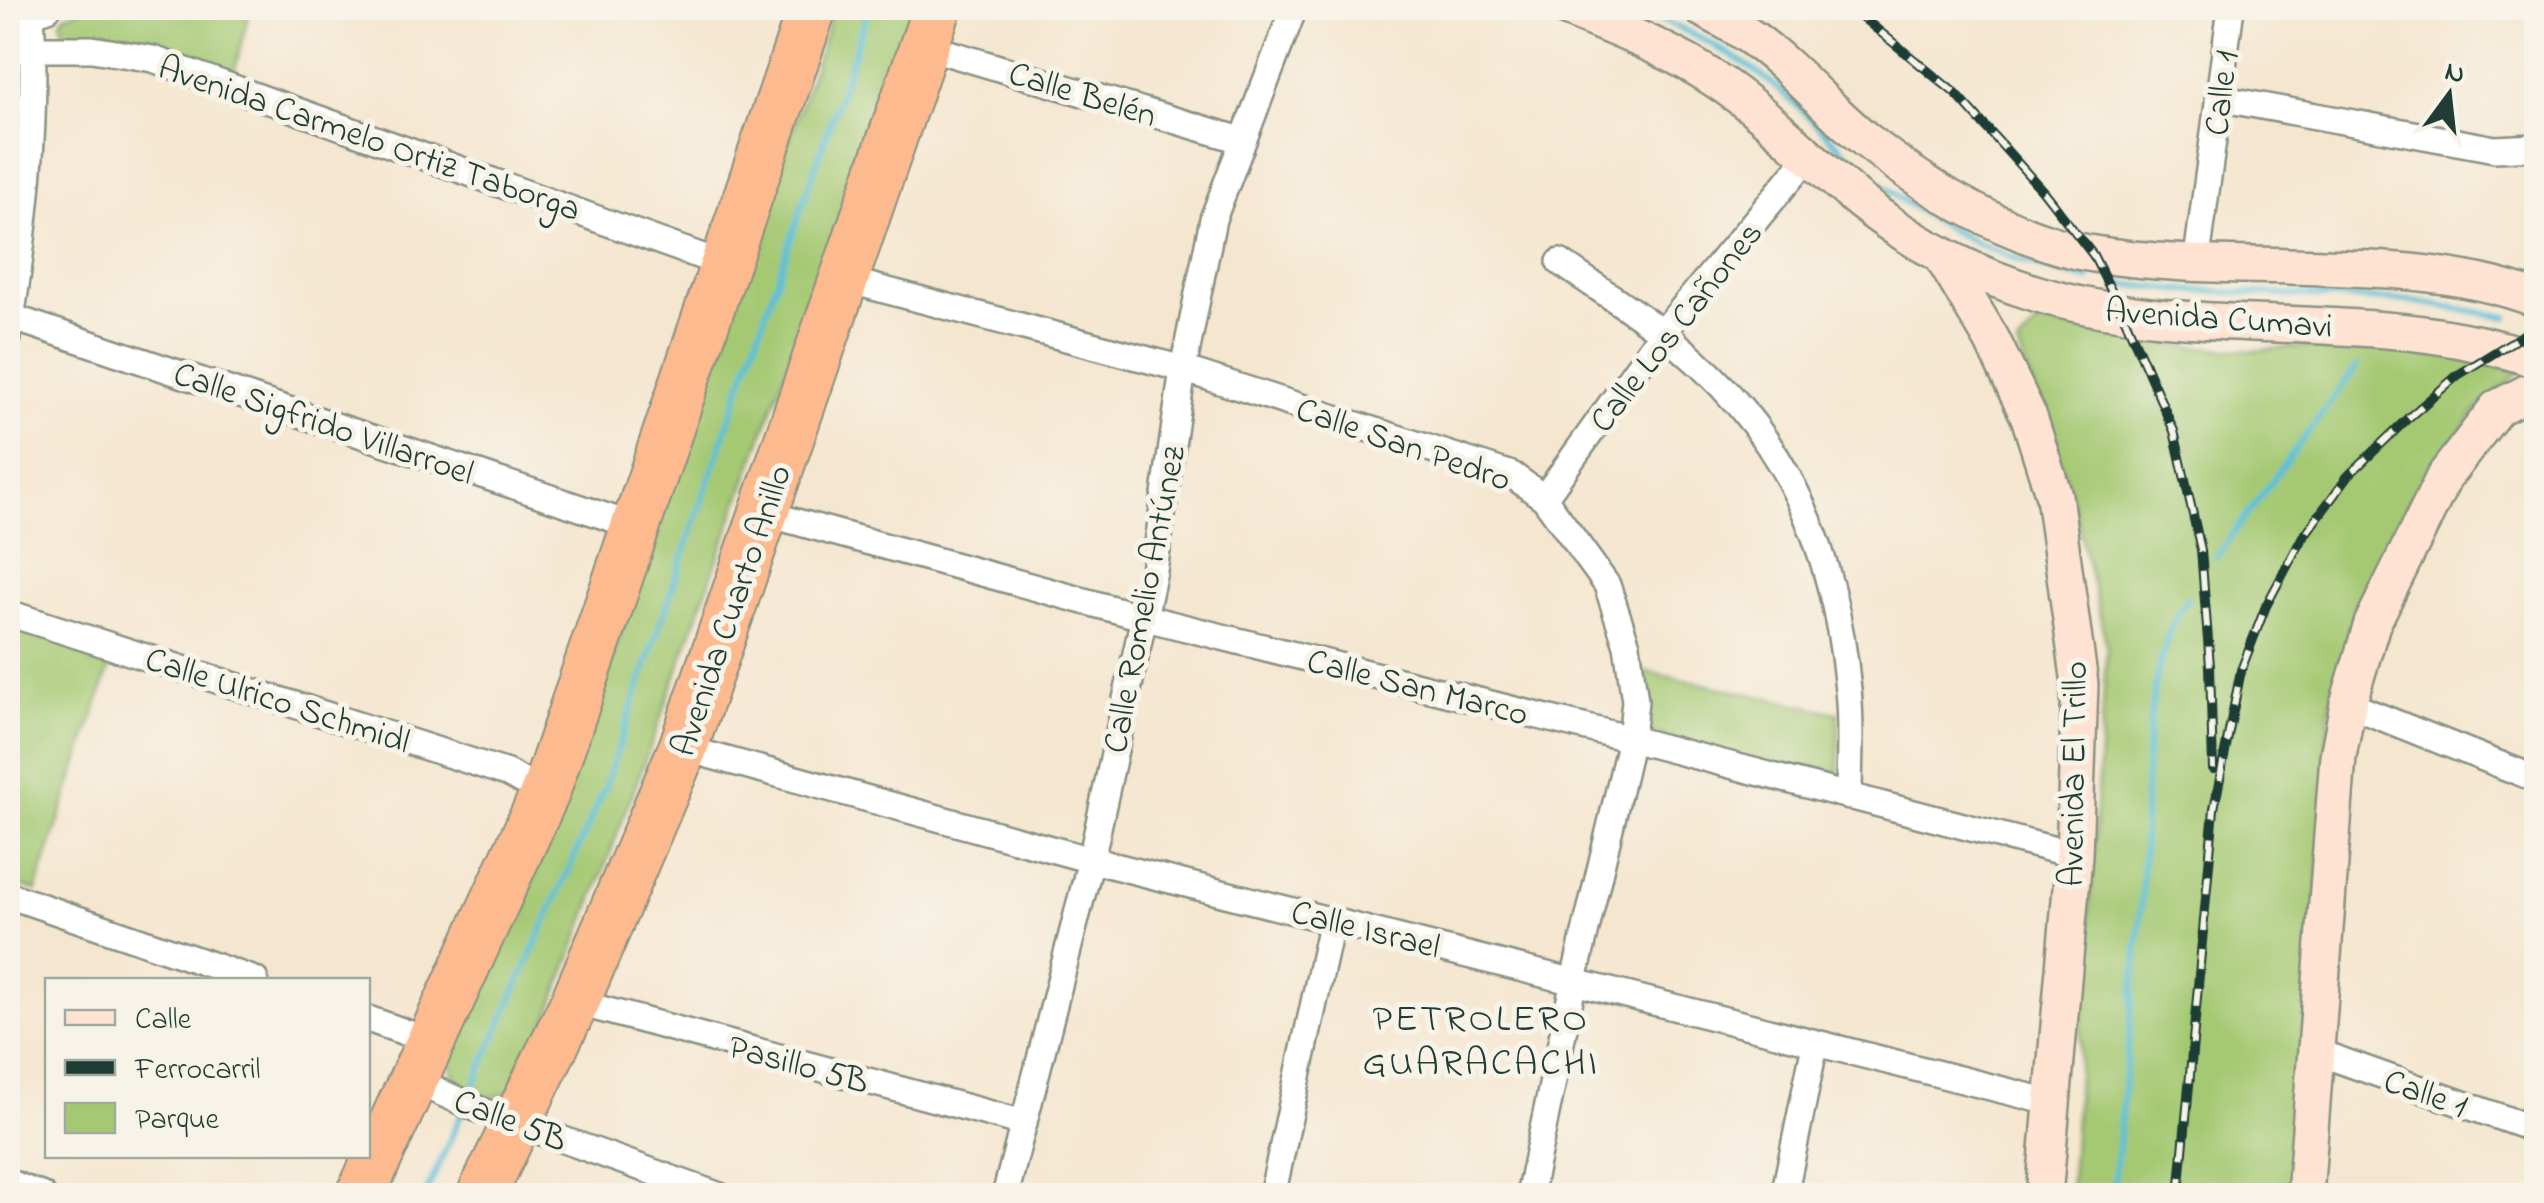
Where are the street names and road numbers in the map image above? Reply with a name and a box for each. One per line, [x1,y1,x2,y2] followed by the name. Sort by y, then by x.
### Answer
[151,44,587,237] street label: Avenida Carmelo Ortiz Taborga
[2193,48,2254,139] street label: Calle 1
[1002,50,1162,143] street label: Calle Belén
[1579,211,1777,445] street label: Calle Los Cañones
[2103,287,2334,354] street label: Avenida Cumavi
[166,350,480,501] street label: Calle Sigfrido Villarroel
[1289,386,1517,507] street label: Calle San Pedro
[1092,441,1201,758] street label: Calle Romelio Antúnez
[659,458,807,764] street label: Avenida Cuarto Anillo
[138,635,416,769] street label: Calle Ulrico Schmidl
[1301,637,1533,742] street label: Calle San Marco
[2048,661,2103,887] street label: Avenida El Trillo
[1285,888,1445,974] street label: Calle Israel
[722,1023,874,1110] street label: Pasillo 5B
[2376,1057,2474,1133] street label: Calle 1
[446,1077,574,1167] street label: Calle 5B

